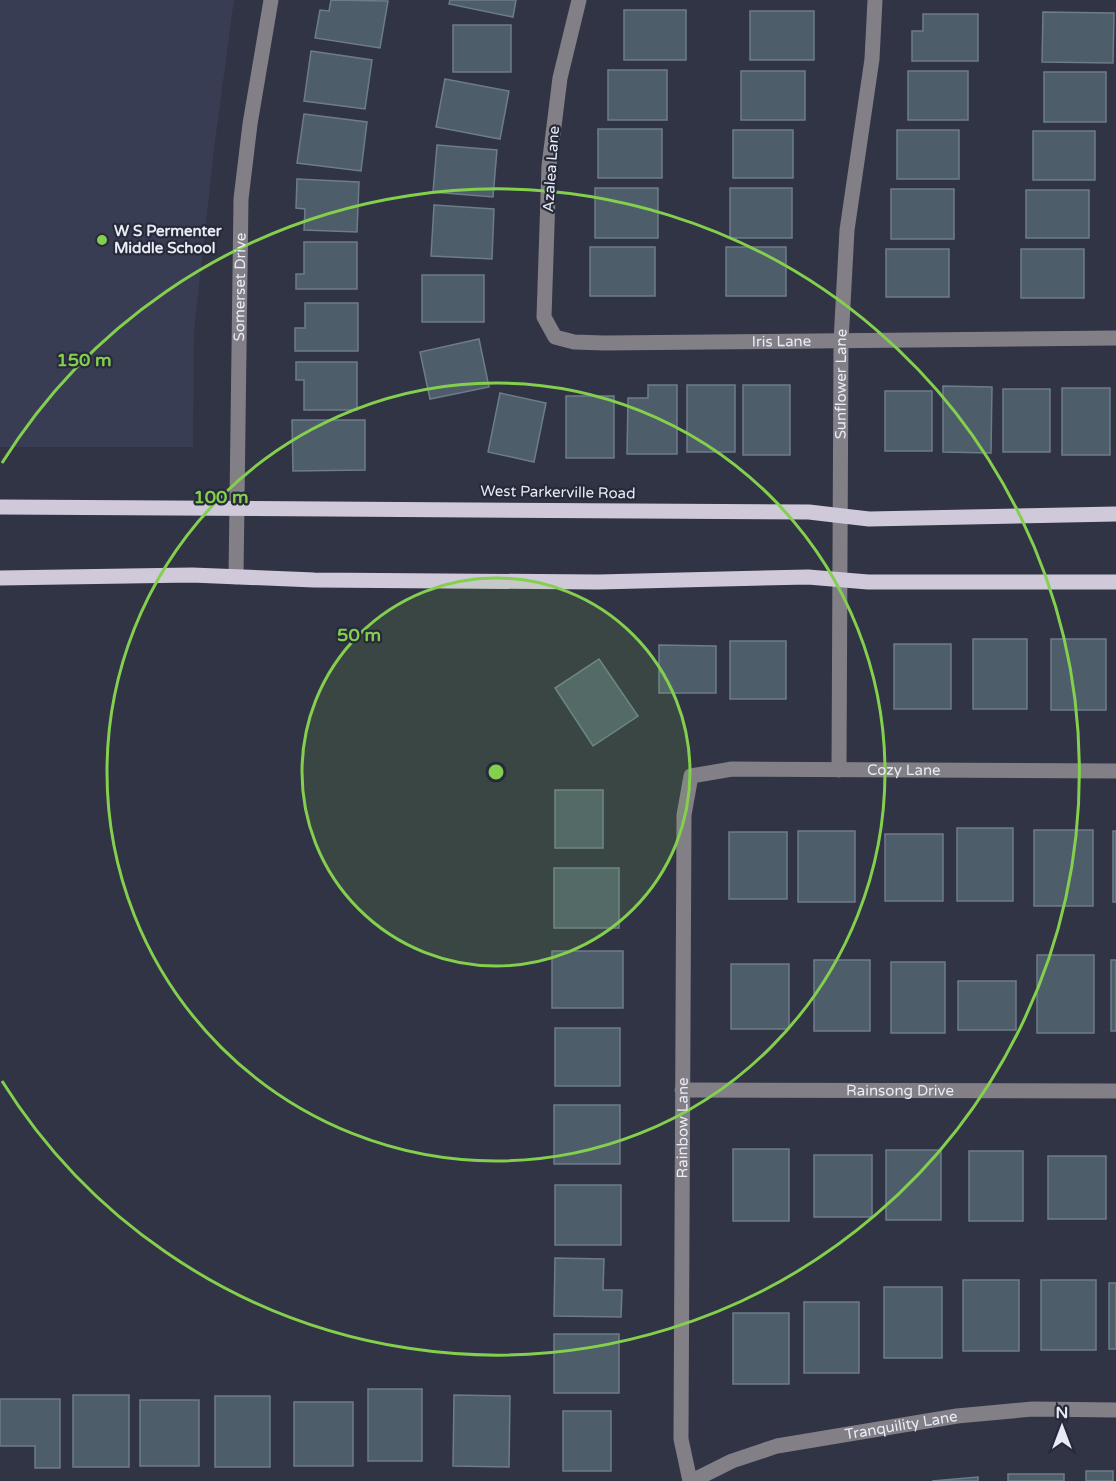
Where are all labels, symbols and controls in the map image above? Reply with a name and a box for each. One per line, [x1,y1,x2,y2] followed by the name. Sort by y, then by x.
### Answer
[539,125,563,213] street label: Azalea Lane
[114,222,222,257] place label: W S Permenter Middle School
[95,233,109,247] marker: W S Permenter Middle School
[230,233,250,342] street label: Somerset Drive
[832,328,851,439] street label: Sunflower Lane
[752,332,811,351] street label: Iris Lane
[56,349,112,371] text: 150 m
[480,482,636,502] street label: West Parkerville Road
[193,486,249,508] text: 100 m
[337,624,381,646] text: 50 m
[867,761,941,779] street label: Cozy Lane
[486,762,506,782] centre of rings
[673,1077,692,1179] street label: Rainbow Lane
[846,1081,954,1100] street label: Rainsong Drive
[1032,1397,1092,1457] north arrow
[1056,1403,1068,1423] text: N
[844,1407,959,1444] street label: Tranquility Lane

